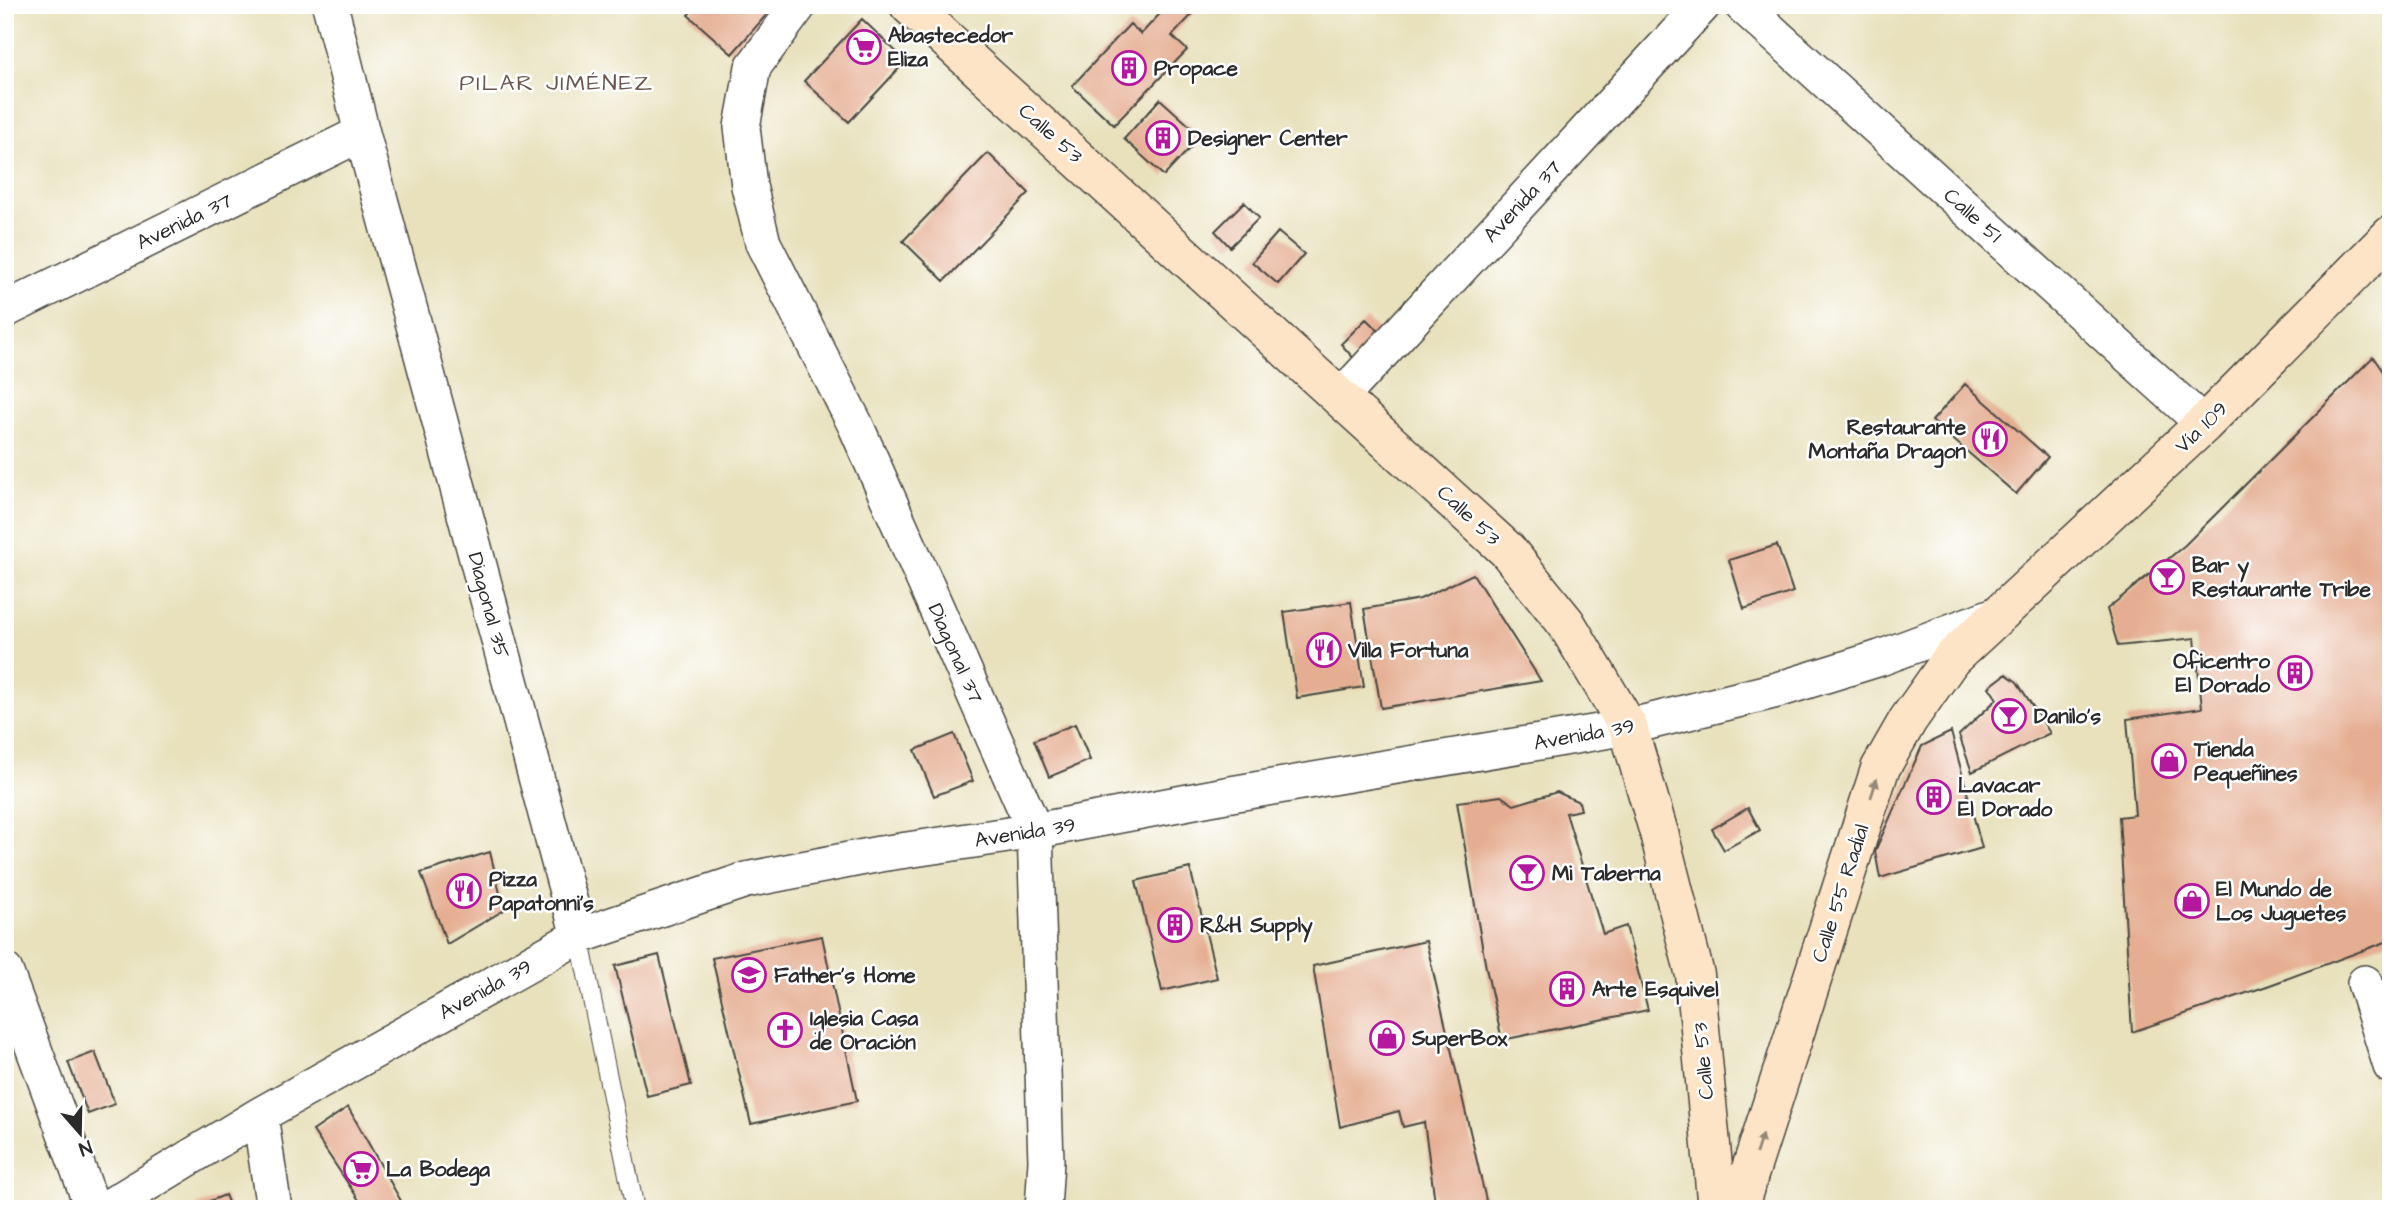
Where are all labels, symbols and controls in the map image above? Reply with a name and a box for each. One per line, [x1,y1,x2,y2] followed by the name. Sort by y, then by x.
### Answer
[888,21,1014,74] place label: Abastecedor Eliza
[845,28,883,66] supermarket icon: Abastecedor Eliza
[1110,49,1148,87] building icon: Propace
[1154,54,1238,84] place label: Propace
[460,67,654,99] district label: PILAR JIMÉNEZ
[1012,97,1089,170] street label: Calle 53
[1144,119,1182,157] building icon: Designer Center
[1188,124,1348,155] place label: Designer Center
[1477,154,1568,249] street label: Avenida 37
[1937,181,2008,250] street label: Calle 51
[132,186,237,257] street label: Avenida 37
[2168,395,2234,460] street label: Vía 109
[1809,413,1967,468] place label: Restaurante Montaña Dragon
[1971,420,2009,458] restaurant icon: Restaurante Montaña Dragon
[1430,478,1507,553] street label: Calle 53
[459,549,517,662] street label: Diagonal 35
[2192,551,2371,604] place label: Bar y Restaurante Tribe
[2148,558,2186,596] bar icon: Bar y Restaurante Tribe
[919,599,991,709] street label: Diagonal 37
[1305,631,1343,669] restaurant icon: Villa Fortuna
[1347,636,1469,665] place label: Villa Fortuna
[2173,647,2270,700] place label: Oficentro El Dorado
[2276,654,2314,692] building icon: Oficentro El Dorado
[1990,697,2028,735] bar icon: Danilo's
[2034,702,2101,731] place label: Danilo's
[1531,711,1637,758] street label: Avenida 39
[2193,735,2298,789] place label: Tienda Pequeñines
[2150,742,2188,780] shop icon: Tienda Pequeñines
[1958,771,2053,824] place label: Lavacar El Dorado
[1870,777,1880,798] one-way arrow
[1915,778,1953,816] building icon: Lavacar El Dorado
[972,810,1078,855] street label: Avenida 39
[1804,820,1876,966] street label: Calle 55 Radial
[1508,854,1546,892] bar icon: Mi Taberna
[1552,859,1661,888] place label: Mi Taberna
[489,865,594,919] place label: Pizza Papatonni's
[445,872,483,910] restaurant icon: Pizza Papatonni's
[2216,875,2347,930] place label: El Mundo de Los Juguetes
[2173,882,2211,920] shop icon: El Mundo de Los Juguetes
[1156,906,1194,944] building icon: R&H Supply
[1200,911,1313,943] place label: R&H Supply
[434,952,537,1027] street label: Avenida 39
[730,956,768,994] school or university icon: Father's Home
[774,961,916,990] place label: Father's Home
[1548,970,1586,1008] building icon: Arte Esquivel
[1592,975,1719,1005] place label: Arte Esquivel
[809,1004,919,1057] place label: Iglesia Casa de Oración
[766,1011,804,1049] church icon: Iglesia Casa de Oración
[1368,1019,1406,1057] shop icon: SuperBox
[1686,1021,1721,1101] street label: Calle 53
[1411,1024,1509,1054] place label: SuperBox
[46,1098,116,1168] north arrow
[75,1133,96,1162] text: N
[1754,1133,1765,1154] one-way arrow
[342,1150,380,1188] supermarket icon: La Bodega
[386,1155,490,1186] place label: La Bodega

